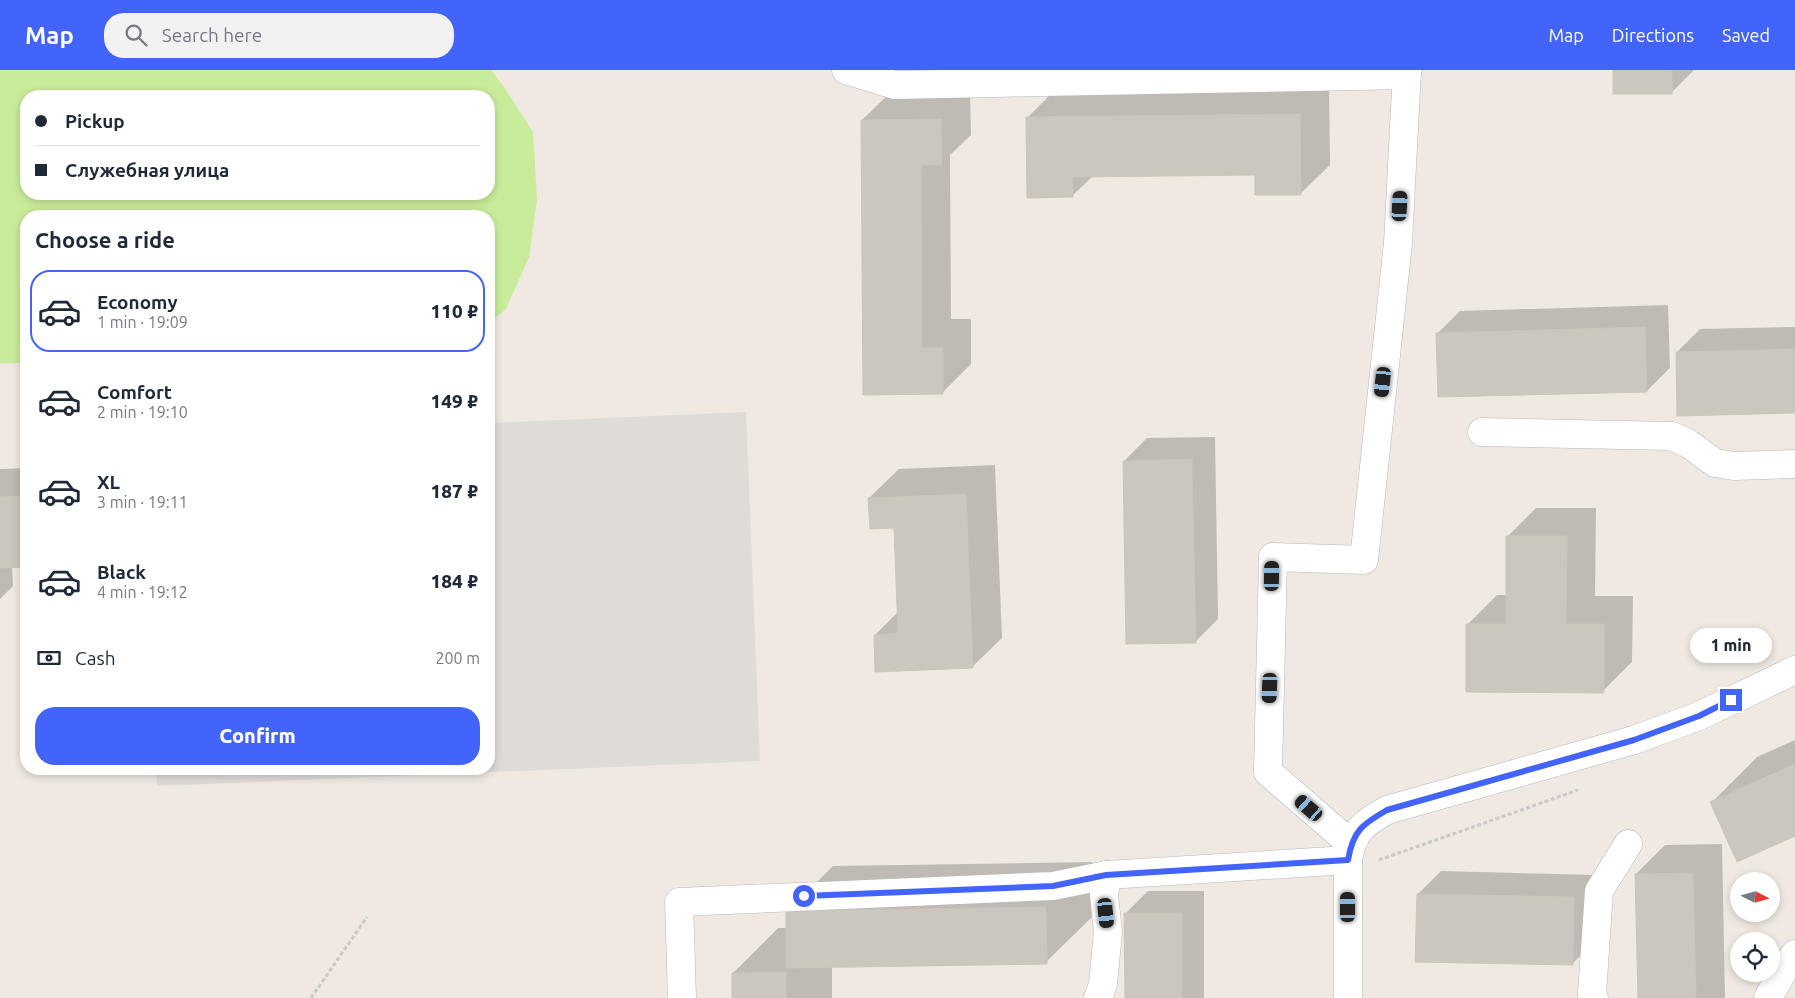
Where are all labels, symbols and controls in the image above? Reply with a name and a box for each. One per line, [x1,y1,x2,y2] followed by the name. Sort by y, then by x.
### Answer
[104,13,454,58] search box
[122,21,150,49] icon: search
[25,22,74,49] text: Map
[162,24,262,46] text: Search here
[1548,25,1584,45] text: Map
[1612,25,1694,45] text: Directions
[1722,25,1770,45] text: Saved
[65,110,125,132] text: Pickup
[65,159,229,181] text: Служебная улица
[1391,191,1408,221] car
[35,227,175,252] text: Choose a ride
[37,289,82,334] icon: car
[97,291,178,313] text: Economy
[431,300,478,322] text: 110 ₽
[97,313,188,331] text: 1 min · 19:09
[1373,366,1392,398] car
[37,379,82,424] icon: car
[97,381,172,403] text: Comfort
[431,390,478,412] text: 149 ₽
[97,403,188,421] text: 2 min · 19:10
[37,469,82,514] icon: car
[97,471,120,493] text: XL
[431,480,478,502] text: 187 ₽
[97,493,188,511] text: 3 min · 19:11
[37,559,82,604] icon: car
[97,561,146,583] text: Black
[1264,561,1279,591] car
[431,570,478,592] text: 184 ₽
[97,583,188,601] text: 4 min · 19:12
[1690,628,1772,662] callout: 1 min
[1711,636,1751,654] text: 1 min
[35,644,63,672] icon: cash
[75,647,116,669] text: Cash
[435,649,480,667] text: 200 m
[1261,673,1278,703] car
[1720,689,1742,711] route end
[35,707,480,765] button: Confirm
[1292,792,1325,824] car
[1730,872,1780,922] north arrow
[1730,872,1780,982] map controls
[793,885,815,907] route start
[1340,892,1355,922] car
[1096,897,1115,929] car
[1730,932,1780,982] button: locate

